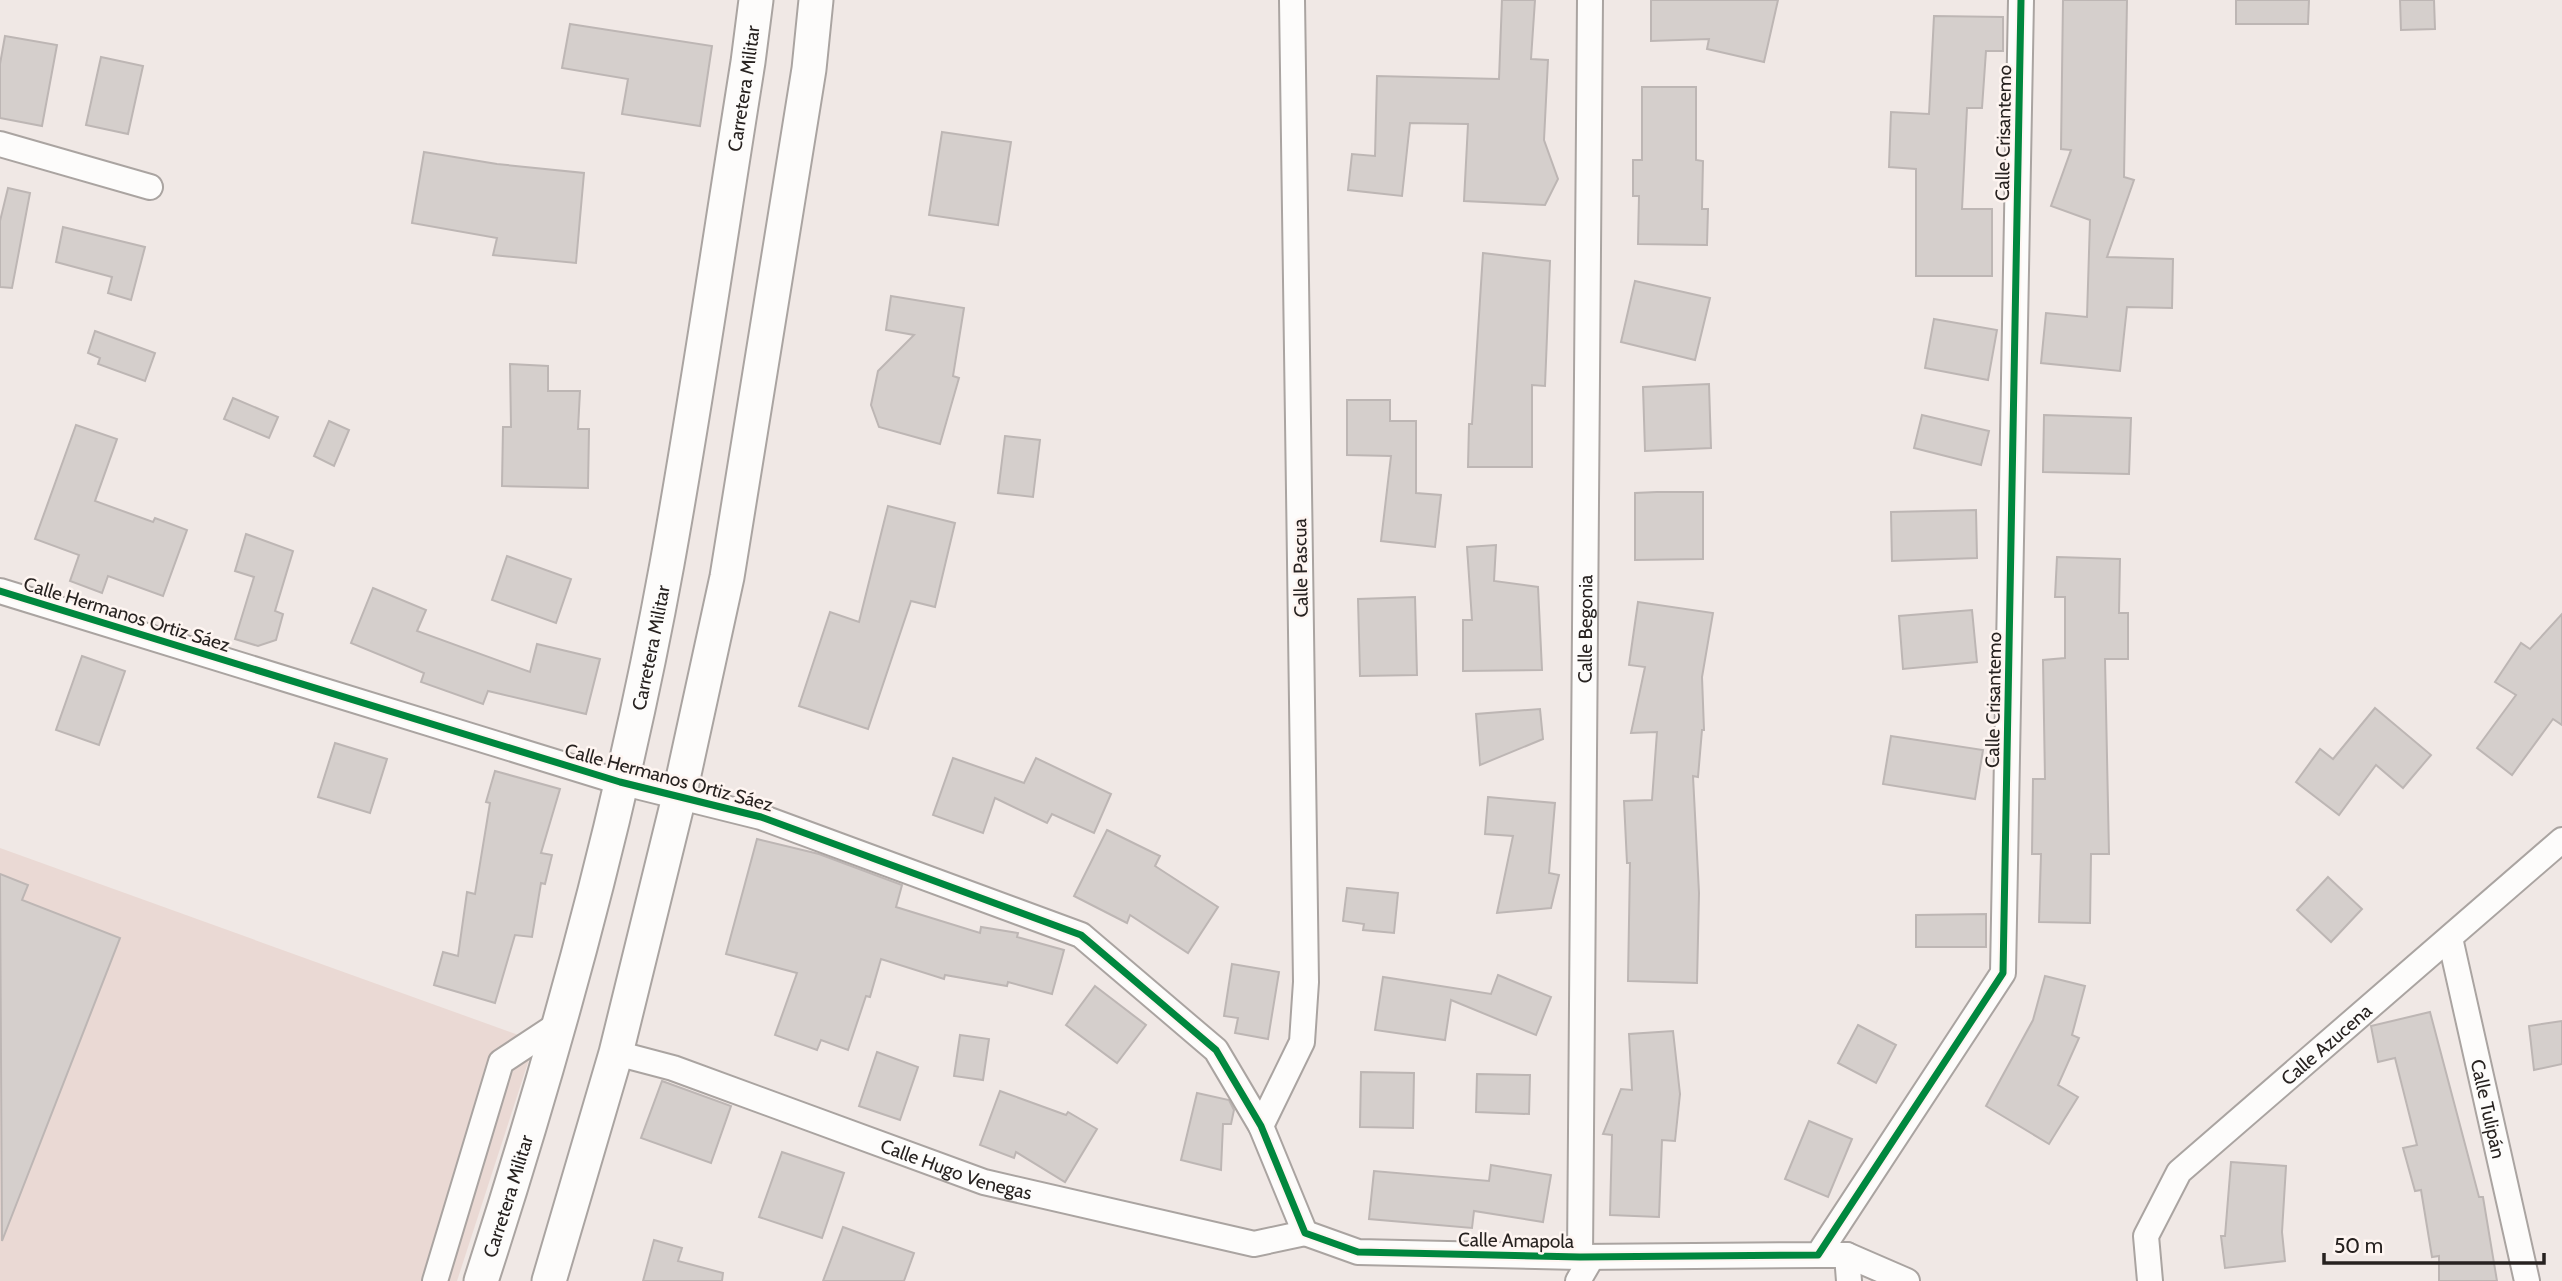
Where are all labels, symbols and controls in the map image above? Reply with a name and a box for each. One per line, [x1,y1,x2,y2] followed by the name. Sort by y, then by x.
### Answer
[723,24,765,153] street label: Carretera Militar
[1991,65,2016,201] street label: Calle Crisantemo
[1288,518,1313,618] street label: Calle Pascua
[21,572,233,657] street label: Calle Hermanos Ortiz Sáez
[1574,575,1597,683] street label: Calle Begonia
[627,583,675,712] street label: Carretera Militar
[1981,632,2006,768] street label: Calle Crisantemo
[562,739,776,816] street label: Calle Hermanos Ortiz Sáez
[2277,999,2377,1090] street label: Calle Azucena
[2466,1057,2510,1161] street label: Calle Tulipán
[478,1132,538,1260] street label: Carretera Militar
[877,1134,1034,1205] street label: Calle Hugo Venegas
[2324,1222,2544,1266] scale bar
[1458,1228,1574,1253] street label: Calle Amapola
[2334,1233,2383,1258] text: 50 m

